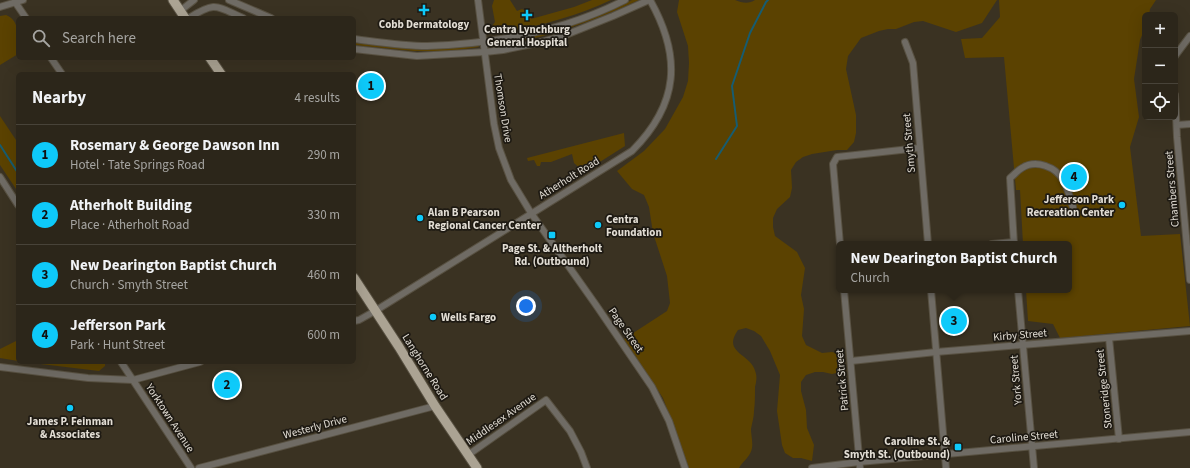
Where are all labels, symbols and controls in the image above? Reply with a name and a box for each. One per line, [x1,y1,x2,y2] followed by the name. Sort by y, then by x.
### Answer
[418,4,430,16] marker: Cobb Dermatology
[521,9,533,21] marker: Centra Lynchburg General Hospital
[1142,12,1178,120] map controls
[1142,12,1178,48] button: +
[16,16,356,60] search box
[379,17,469,32] place label: Cobb Dermatology
[484,22,570,50] place label: Centra Lynchburg General Hospital
[30,27,52,49] icon: search
[62,28,136,49] text: Search here
[1142,48,1178,84] button: −
[358,71,384,101] pin: 1
[490,72,516,144] street label: Thomson Drive
[1142,84,1178,120] button: locate
[32,86,86,110] text: Nearby
[295,89,340,107] text: 4 results
[899,112,919,173] street label: Smyth Street
[70,135,280,156] text: Rosemary & George Dawson Inn
[42,146,48,164] text: 1
[307,146,340,164] text: 290 m
[1161,150,1183,228] street label: Chambers Street
[536,153,602,203] street label: Atherholt Road
[70,156,205,174] text: Hotel · Tate Springs Road
[1061,162,1087,192] pin: 4
[1027,192,1115,220] place label: Jefferson Park Recreation Center
[70,195,192,216] text: Atherholt Building
[1117,200,1127,210] marker: Jefferson Park Recreation Center
[427,205,541,233] place label: Alan B Pearson Regional Cancer Center
[42,206,48,224] text: 2
[307,206,340,224] text: 330 m
[606,212,662,240] place label: Centra Foundation
[415,213,425,223] marker: Alan B Pearson Regional Cancer Center
[70,216,189,234] text: Place · Atherholt Road
[593,220,603,230] marker: Centra Foundation
[547,230,557,240] marker: Page St. & Altherholt Rd. (Outbound)
[502,241,603,269] place label: Page St. & Altherholt Rd. (Outbound)
[836,241,1072,293] popup
[851,248,1057,269] text: New Dearington Baptist Church
[70,255,277,276] text: New Dearington Baptist Church
[42,266,48,284] text: 3
[307,266,340,284] text: 460 m
[851,269,890,287] text: Church
[70,276,188,294] text: Church · Smyth Street
[516,296,536,316] your location
[605,304,647,356] street label: Page Street
[941,306,967,336] pin: 3
[441,310,496,325] place label: Wells Fargo
[428,312,438,322] marker: Wells Fargo
[70,315,166,336] text: Jefferson Park
[993,325,1048,345] street label: Kirby Street
[42,326,48,344] text: 4
[307,326,340,344] text: 600 m
[399,331,451,403] street label: Langhorne Road
[70,336,165,354] text: Park · Hunt Street
[832,348,852,411] street label: Patrick Street
[1092,348,1116,429] street label: Stoneridge Street
[1006,354,1026,406] street label: York Street
[214,370,240,400] pin: 2
[142,380,198,456] street label: Yorktown Avenue
[463,389,539,449] street label: Middlesex Avenue
[65,403,75,413] marker: James P. Feinman & Associates
[282,411,349,443] street label: Westerly Drive
[27,414,113,442] place label: James P. Feinman & Associates
[989,427,1059,447] street label: Caroline Street
[844,434,951,462] place label: Caroline St. & Smyth St. (Outbound)
[953,442,963,452] marker: Caroline St. & Smyth St. (Outbound)

